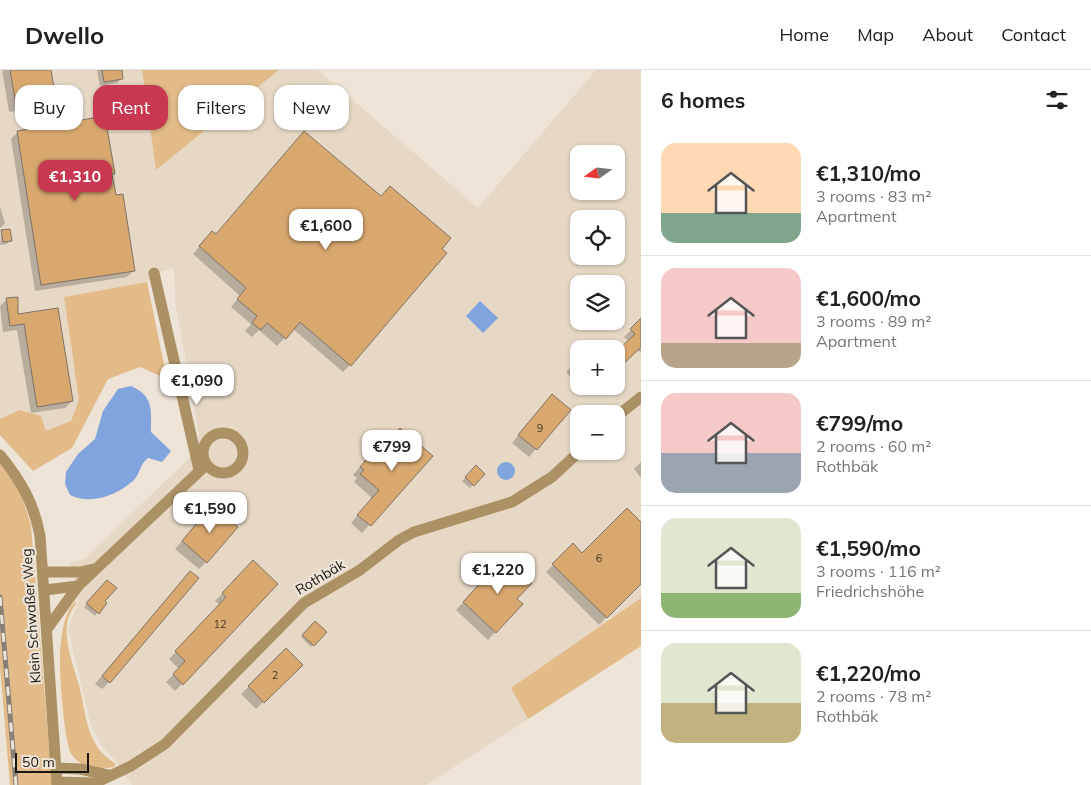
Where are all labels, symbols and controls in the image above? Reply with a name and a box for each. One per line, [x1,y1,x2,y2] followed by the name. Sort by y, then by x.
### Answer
[25,20,104,50] text: Dwello
[779,23,829,46] text: Home
[857,23,894,46] text: Map
[922,23,973,46] text: About
[1001,23,1066,46] text: Contact
[15,85,83,130] chip: Buy
[93,85,168,130] chip: Rent
[178,85,264,130] chip: Filters
[274,85,349,130] chip: New
[1043,86,1071,114] icon: filters
[661,87,745,113] text: 6 homes
[570,145,625,200] north arrow
[570,145,625,460] map controls
[34,160,116,202] pin: €1,310
[816,160,921,186] text: €1,310/mo
[701,163,761,223] icon: home
[49,166,101,186] text: €1,310
[816,186,931,206] text: 3 rooms · 83 m²
[816,206,897,226] text: Apartment
[285,208,367,251] pin: €1,600
[570,210,625,265] button: locate
[300,215,352,235] text: €1,600
[570,275,625,330] button: layers
[816,285,921,311] text: €1,600/mo
[701,288,761,348] icon: home
[816,311,931,331] text: 3 rooms · 89 m²
[816,331,897,351] text: Apartment
[570,340,625,395] button: +
[156,364,238,406] pin: €1,090
[171,370,223,390] text: €1,090
[570,405,625,460] button: −
[816,410,903,436] text: €799/mo
[701,413,761,473] icon: home
[537,421,543,435] house number: 9
[362,430,422,472] pin: €799
[373,436,411,456] text: €799
[816,436,931,456] text: 2 rooms · 60 m²
[816,456,878,476] text: Rothbäk
[169,492,251,534] pin: €1,590
[184,498,236,518] text: €1,590
[816,535,921,561] text: €1,590/mo
[701,538,761,598] icon: home
[17,548,45,684] street label: Klein Schwaßer Weg
[596,551,603,565] house number: 6
[457,552,539,595] pin: €1,220
[292,555,349,599] street label: Rothbäk
[472,559,524,579] text: €1,220
[816,561,941,581] text: 3 rooms · 116 m²
[816,581,924,601] text: Friedrichshöhe
[213,617,227,631] house number: 12
[816,660,921,686] text: €1,220/mo
[701,663,761,723] icon: home
[272,668,279,682] house number: 2
[816,686,931,706] text: 2 rooms · 78 m²
[816,706,878,726] text: Rothbäk
[15,750,89,773] scale bar
[22,753,55,771] text: 50 m

